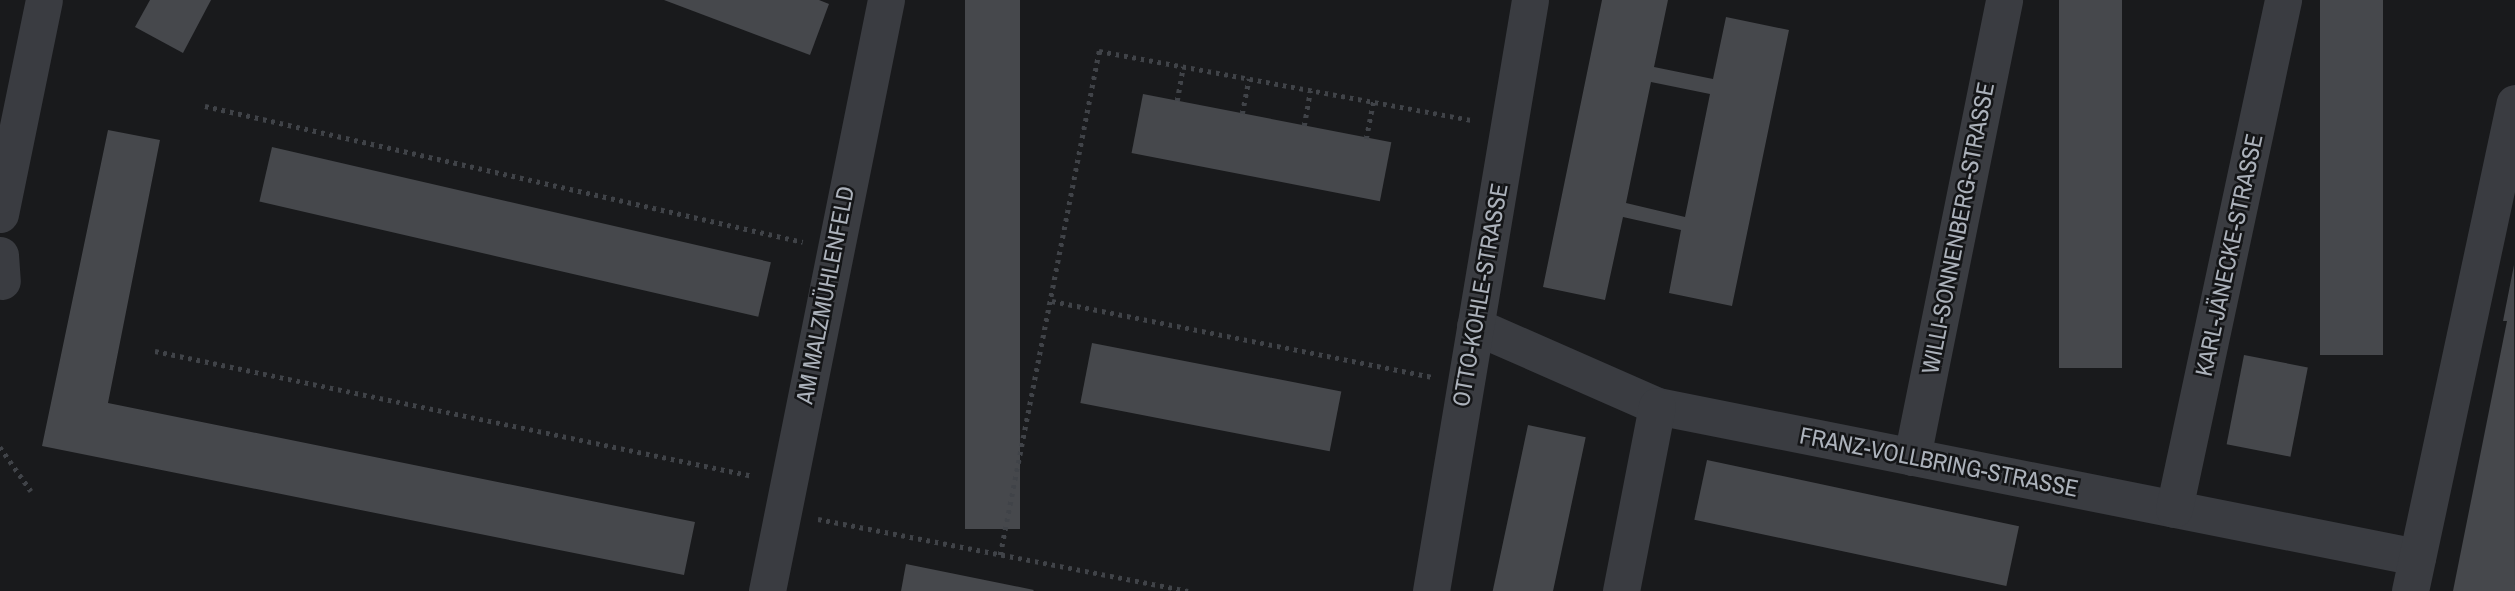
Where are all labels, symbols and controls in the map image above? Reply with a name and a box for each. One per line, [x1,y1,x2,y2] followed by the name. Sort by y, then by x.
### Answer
[1916,80,2000,376] street label: WILLI-SONNENBERG-STRASSE
[2189,131,2269,379] street label: KARL-JÄNECKE-STRASSE
[1446,181,1514,409] street label: OTTO-KOHLE-STRASSE
[790,184,860,406] street label: AM MALZMÜHLENFELD
[1797,421,2081,503] street label: FRANZ-VOLLBRING-STRASSE

